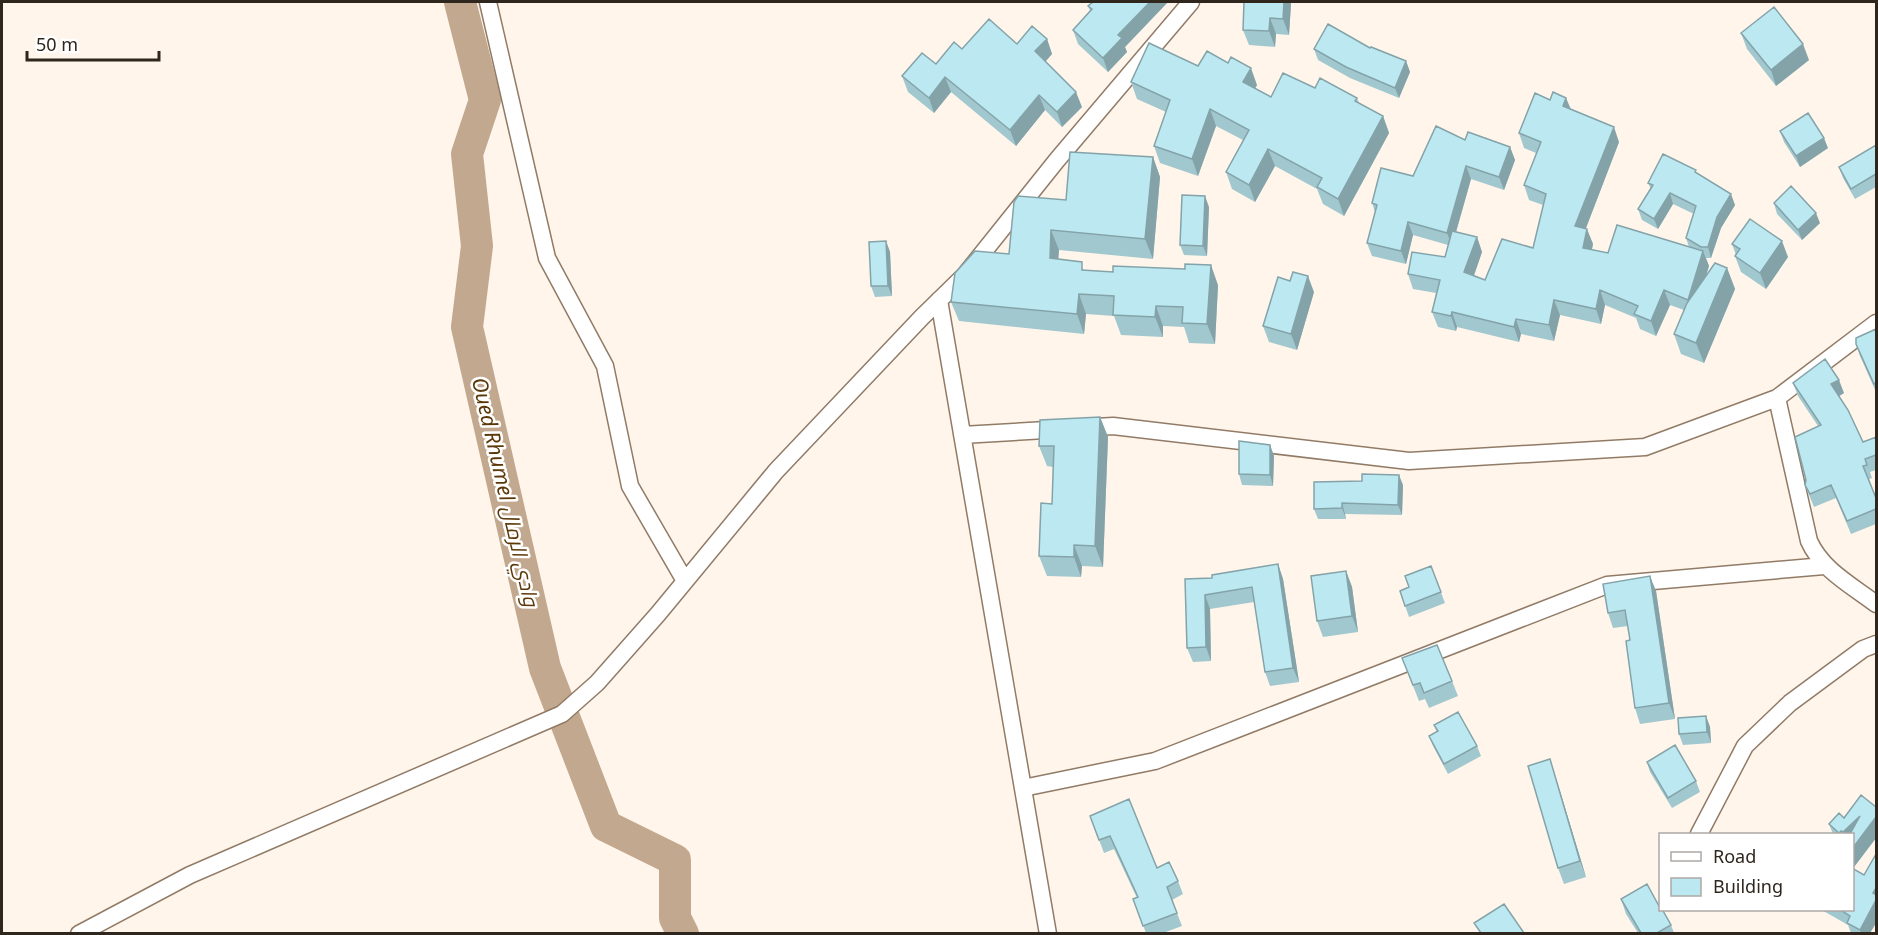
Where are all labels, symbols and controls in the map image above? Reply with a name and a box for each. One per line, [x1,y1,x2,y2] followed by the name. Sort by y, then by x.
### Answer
[27,24,159,62] scale bar
[36,32,78,56] text: 50 m
[462,374,546,612] water label: Oued Rhumel وادي الرمال
[1659,833,1854,911] legend
[1713,844,1756,868] text: Road
[1713,874,1783,898] text: Building

